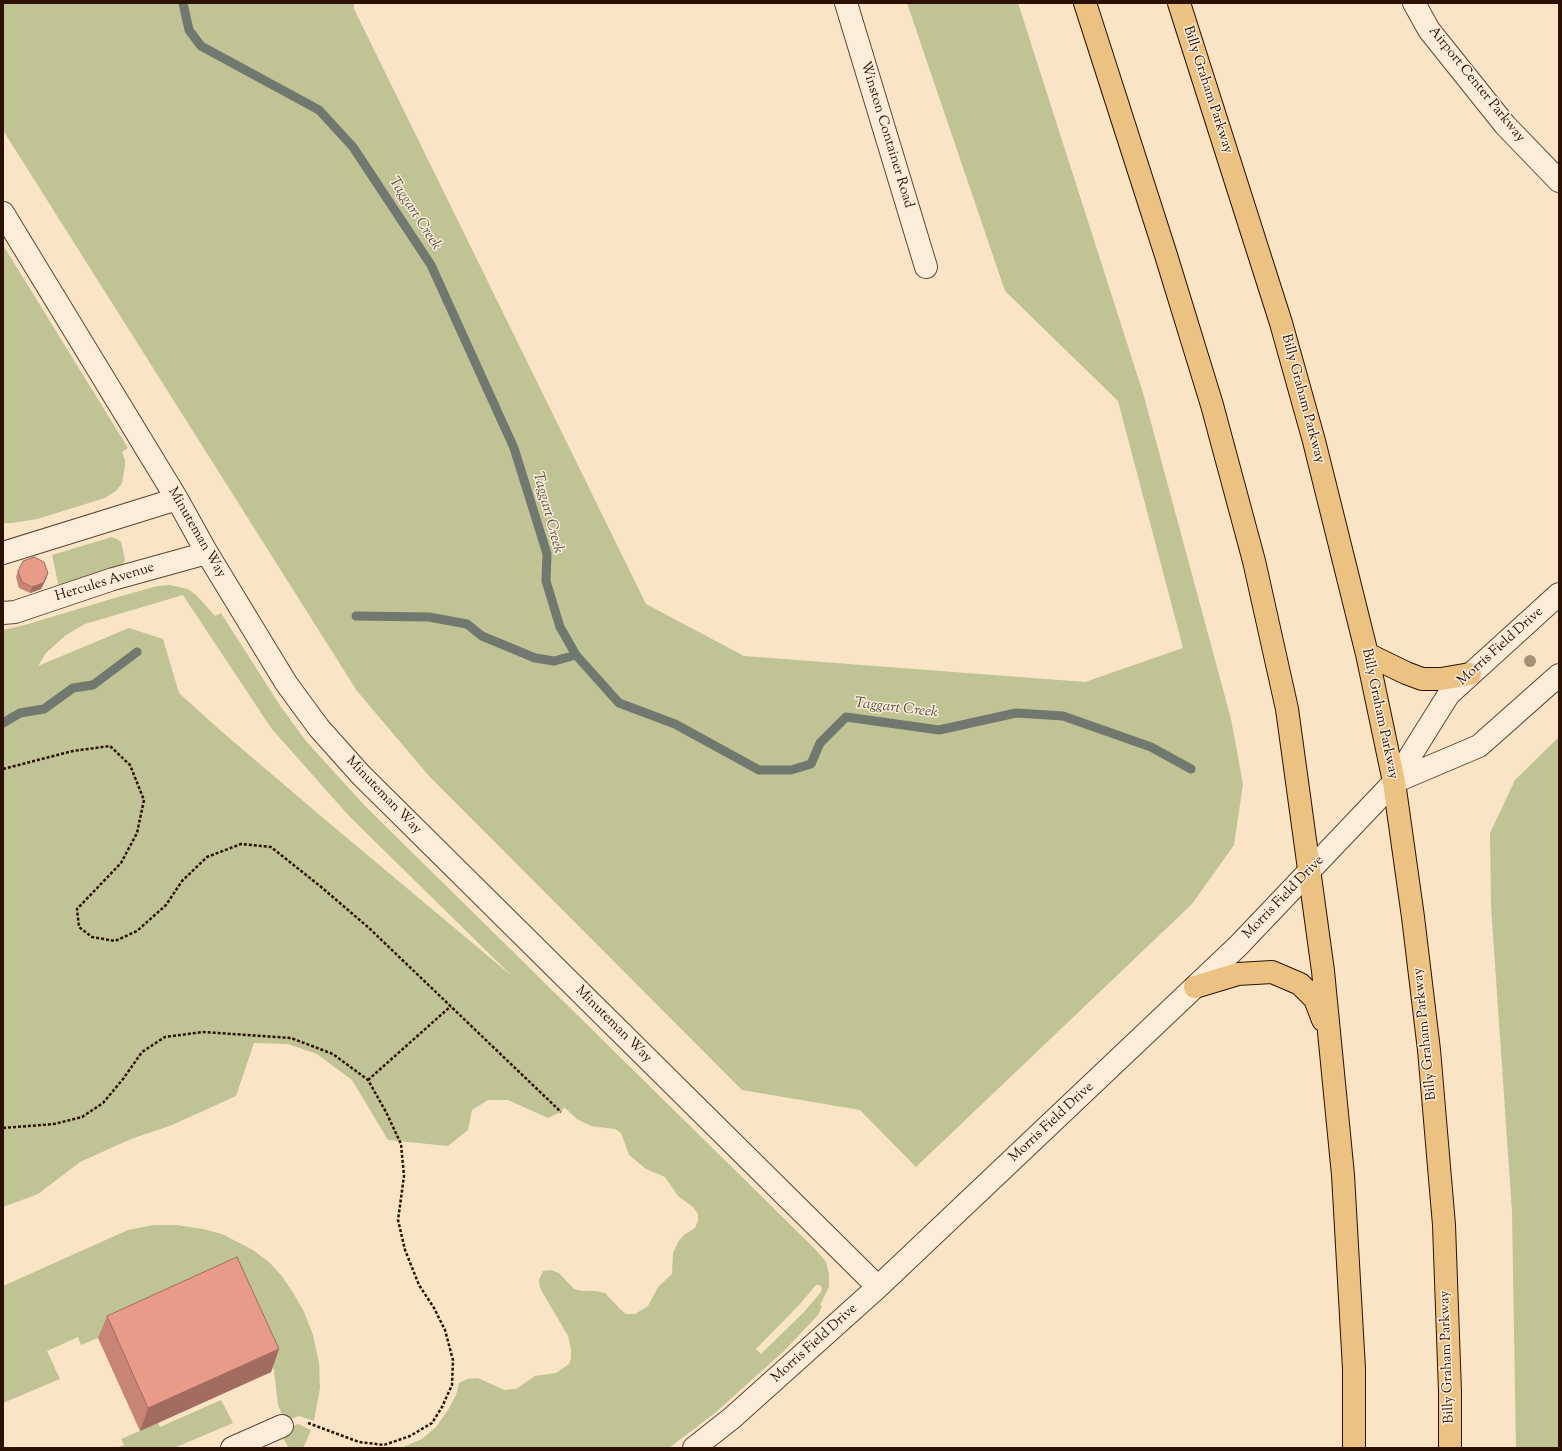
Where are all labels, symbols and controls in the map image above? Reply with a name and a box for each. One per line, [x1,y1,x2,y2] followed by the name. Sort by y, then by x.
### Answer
[1178,24,1236,156] street label: Billy Graham Parkway
[1424,24,1528,146] street label: Airport Center Parkway
[856,60,916,210] street label: Winston Container Road
[384,174,444,254] water label: Taggart Creek
[1277,333,1327,465] street label: Billy Graham Parkway
[528,470,566,556] water label: Taggart Creek
[163,485,229,581] street label: Minuteman Way
[53,560,157,606] street label: Hercules Avenue
[1455,604,1547,690] street label: Morris Field Drive
[1357,647,1401,781] street label: Billy Graham Parkway
[853,695,939,723] water label: Taggart Creek
[342,754,424,838] street label: Minuteman Way
[1240,853,1328,943] street label: Morris Field Drive
[1411,967,1441,1101] street label: Billy Graham Parkway
[571,983,655,1067] street label: Minuteman Way
[1006,1080,1098,1166] street label: Morris Field Drive
[1437,1290,1459,1424] street label: Billy Graham Parkway
[769,1301,861,1387] street label: Morris Field Drive

